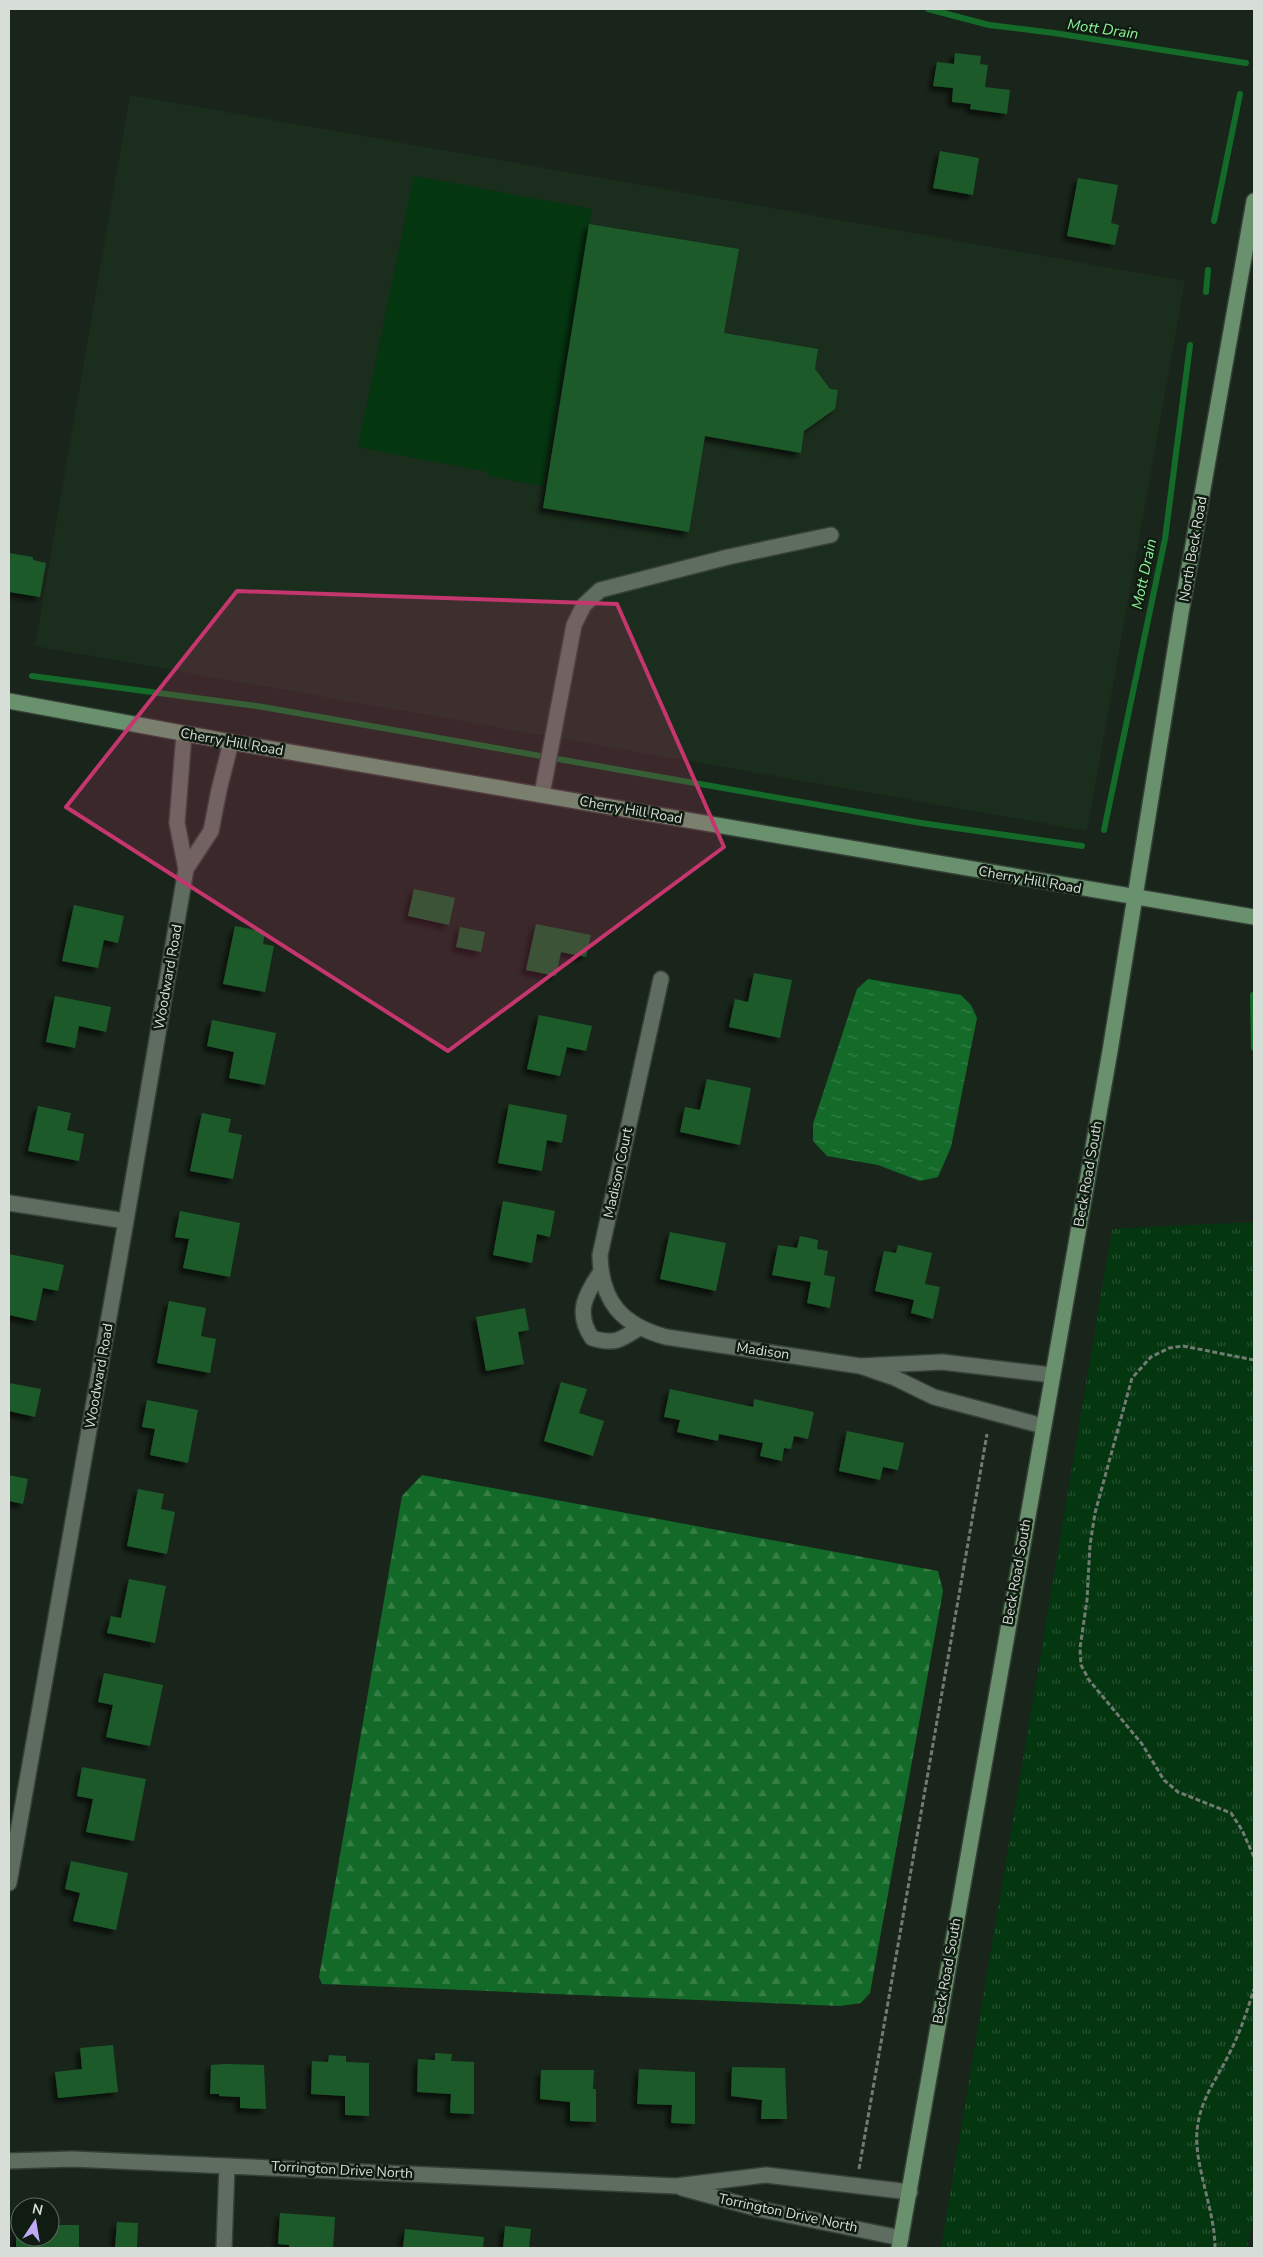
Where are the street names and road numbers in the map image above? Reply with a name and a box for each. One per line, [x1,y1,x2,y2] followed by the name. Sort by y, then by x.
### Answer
[1174,495,1212,603] street label: North Beck Road
[179,724,285,760] street label: Cherry Hill Road
[578,792,684,828] street label: Cherry Hill Road
[977,862,1083,898] street label: Cherry Hill Road
[149,923,187,1031] street label: Woodward Road
[1069,1120,1107,1228] street label: Beck Road South
[599,1126,637,1220] street label: Madison Court
[80,1322,118,1430] street label: Woodward Road
[735,1338,791,1364] street label: Madison
[998,1518,1036,1626] street label: Beck Road South
[928,1917,966,2025] street label: Beck Road South
[271,2157,413,2183] street label: Torrington Drive North
[717,2189,859,2237] street label: Torrington Drive North

